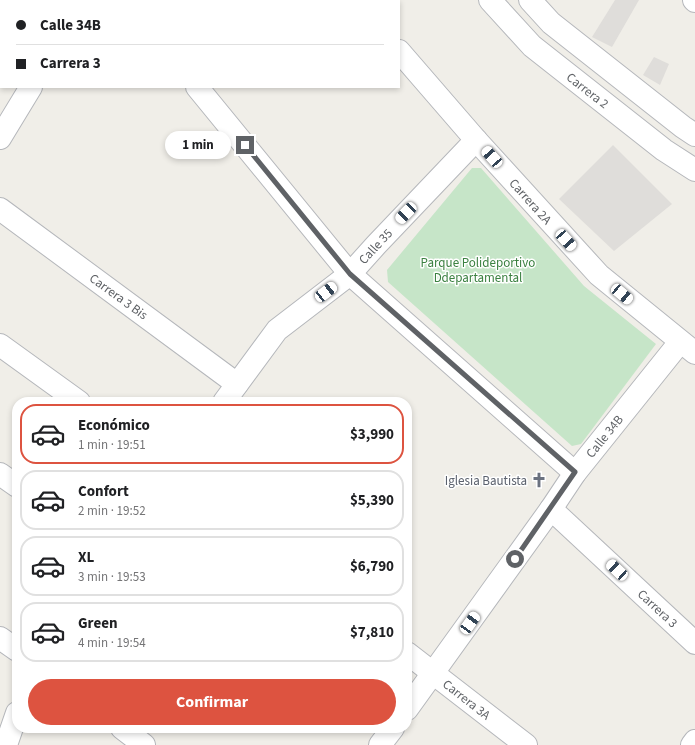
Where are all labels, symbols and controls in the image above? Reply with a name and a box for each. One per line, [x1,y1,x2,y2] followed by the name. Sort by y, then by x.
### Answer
[40,15,101,36] text: Calle 34B
[40,53,101,74] text: Carrera 3
[562,69,612,113] street label: Carrera 2
[165,131,231,159] callout: 1 min
[182,136,214,154] text: 1 min
[236,136,254,154] route end
[480,144,504,170] car
[505,175,556,229] street label: Carrera 2A
[393,200,419,226] car
[355,225,397,268] street label: Calle 35
[554,227,578,253] car
[421,254,535,287] park label: Parque Polideportivo Ddepartamental
[86,270,152,324] street label: Carrera 3 Bis
[313,280,339,304] car
[609,282,635,306] car
[582,411,628,462] street label: Calle 34B
[78,415,150,436] text: Económico
[30,416,66,452] icon: car
[350,424,394,445] text: $3,990
[78,436,146,454] text: 1 min · 19:51
[530,471,548,489] church icon: Iglesia Bautista
[445,472,527,490] place label: Iglesia Bautista
[78,481,129,502] text: Confort
[30,482,66,518] icon: car
[350,490,394,511] text: $5,390
[78,502,146,520] text: 2 min · 19:52
[78,547,94,568] text: XL
[30,548,66,584] icon: car
[506,550,524,568] route start
[350,556,394,577] text: $6,790
[604,557,630,583] car
[78,568,146,586] text: 3 min · 19:53
[633,585,681,632] street label: Carrera 3
[458,610,482,636] car
[78,613,118,634] text: Green
[30,614,66,650] icon: car
[350,622,394,643] text: $7,810
[78,634,146,652] text: 4 min · 19:54
[439,675,495,725] street label: Carrera 3A
[28,679,396,725] button: Confirmar

